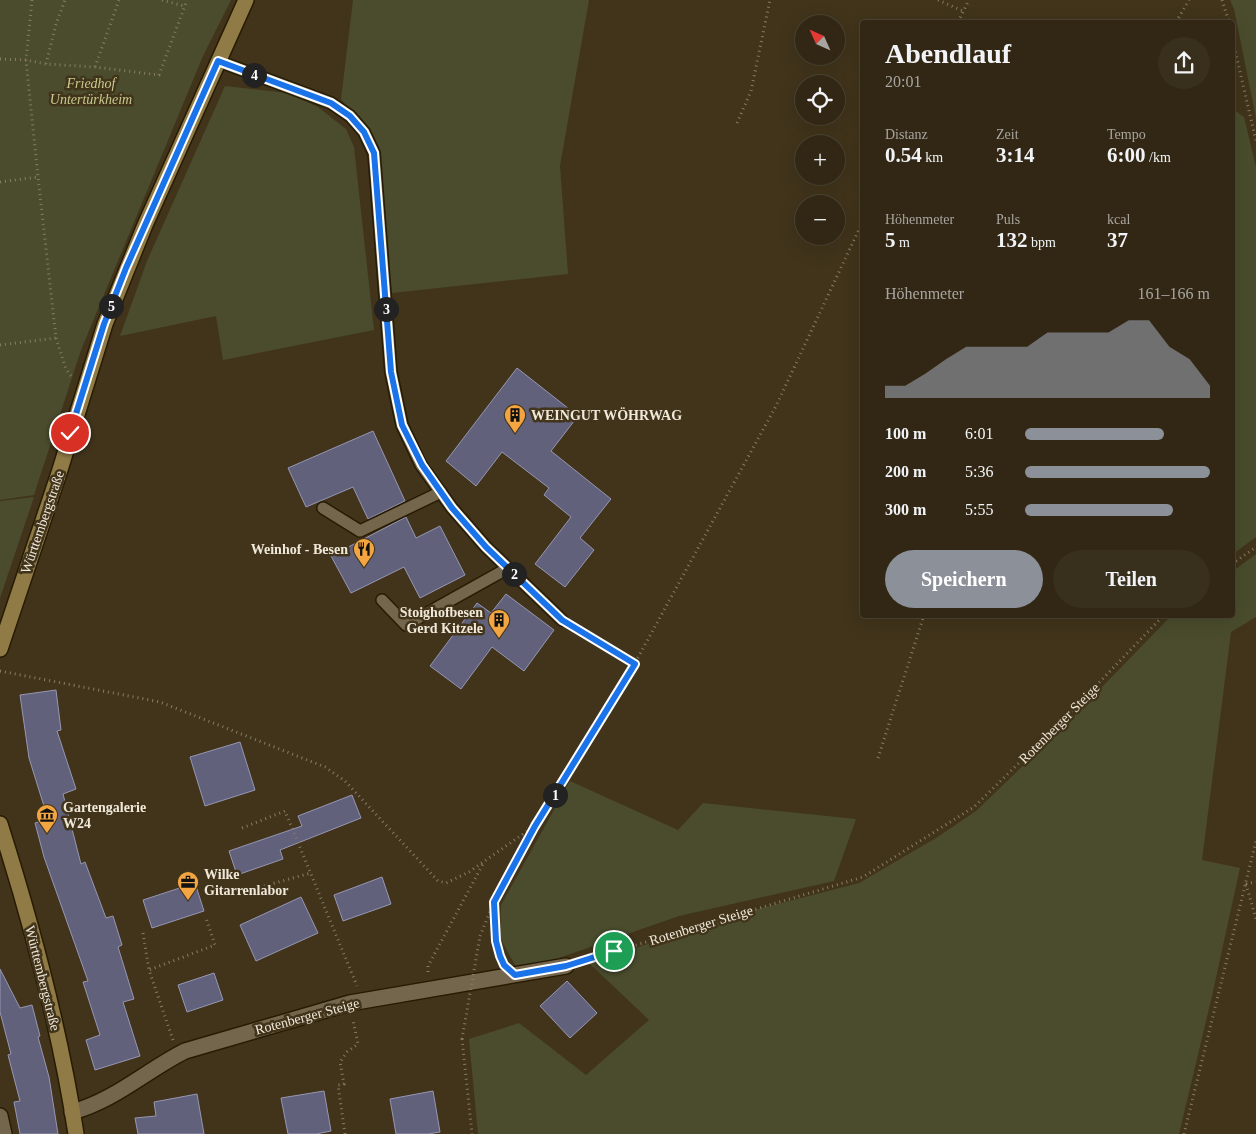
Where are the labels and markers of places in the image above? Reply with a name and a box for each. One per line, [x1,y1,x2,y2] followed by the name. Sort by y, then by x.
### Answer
[242,62,266,88] pin: 4
[98,294,124,318] pin: 5
[374,296,398,322] pin: 3
[503,403,527,434] building icon: WEINGUT WÖHRWAG
[531,407,682,423] place label: WEINGUT WÖHRWAG
[49,412,91,454] pin
[352,537,376,568] restaurant icon: Weinhof - Besen
[251,542,348,557] place label: Weinhof - Besen
[502,562,526,586] pin: 2
[400,605,483,636] place label: Stoighofbesen Gerd Kitzele
[487,608,511,639] building icon: Stoighofbesen Gerd Kitzele
[542,782,568,808] pin: 1
[63,800,146,831] place label: Gartengalerie W24
[35,803,59,834] museum icon: Gartengalerie W24
[204,867,289,898] place label: Wilke Gitarrenlabor
[176,870,200,901] office icon: Wilke Gitarrenlabor
[593,930,635,972] pin

